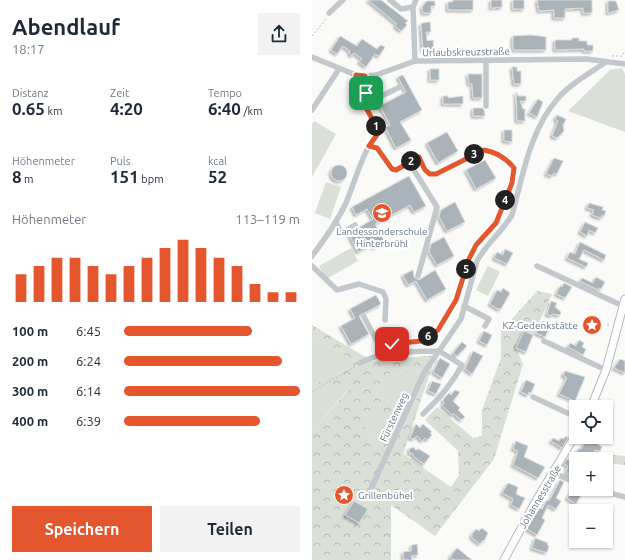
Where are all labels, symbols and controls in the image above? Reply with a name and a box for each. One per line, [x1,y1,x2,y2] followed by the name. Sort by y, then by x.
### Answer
[258,13,300,55] button: share
[12,14,120,39] text: Abendlauf
[12,42,45,56] text: 18:17
[422,46,510,58] street label: Urlaubskreuzstraße
[349,76,383,110] pin
[355,82,377,104] icon: arrive
[12,87,49,99] text: Distanz
[110,87,129,99] text: Zeit
[208,87,242,99] text: Tempo
[12,99,45,118] text: 0.65
[110,99,143,118] text: 4:20
[208,99,241,118] text: 6:40
[45,105,63,117] text: km
[241,105,263,117] text: /km
[366,116,386,136] pin: 1
[373,120,379,132] text: 1
[464,144,484,164] pin: 3
[471,148,477,160] text: 3
[401,151,421,171] pin: 2
[12,155,75,167] text: Höhenmeter
[110,155,131,167] text: Puls
[208,155,227,167] text: kcal
[408,155,414,167] text: 2
[12,167,22,186] text: 8
[110,167,139,186] text: 151
[208,167,227,186] text: 52
[22,173,34,185] text: m
[139,173,164,185] text: bpm
[495,190,515,210] pin: 4
[502,194,508,206] text: 4
[371,202,393,224] school or university icon: Landessonderschule Hinterbrühl
[12,212,86,226] text: Höhenmeter
[235,212,300,226] text: 113–119 m
[336,226,428,249] place label: Landessonderschule Hinterbrühl
[456,259,476,279] pin: 5
[463,263,469,275] text: 5
[581,314,603,336] place icon: KZ-Gedenkstätte
[503,320,578,331] place label: KZ-Gedenkstätte
[12,324,48,338] text: 100 m
[76,324,101,338] text: 6:45
[418,326,438,346] pin: 6
[375,327,409,361] pin
[425,330,431,342] text: 6
[381,333,403,355] icon: check
[12,354,48,368] text: 200 m
[76,354,101,368] text: 6:24
[12,384,48,398] text: 300 m
[76,384,101,398] text: 6:14
[378,391,410,443] street label: Fürstenweg
[569,400,613,548] map controls
[569,400,613,444] button: locate
[12,414,48,428] text: 400 m
[76,414,101,428] text: 6:39
[569,452,613,496] button: +
[517,463,563,531] street label: Johannesstraße
[333,484,355,506] place icon: Grillenbühel
[358,490,413,501] place label: Grillenbühel
[569,504,613,548] button: −
[12,506,152,552] button: Speichern
[160,506,300,552] button: Teilen

